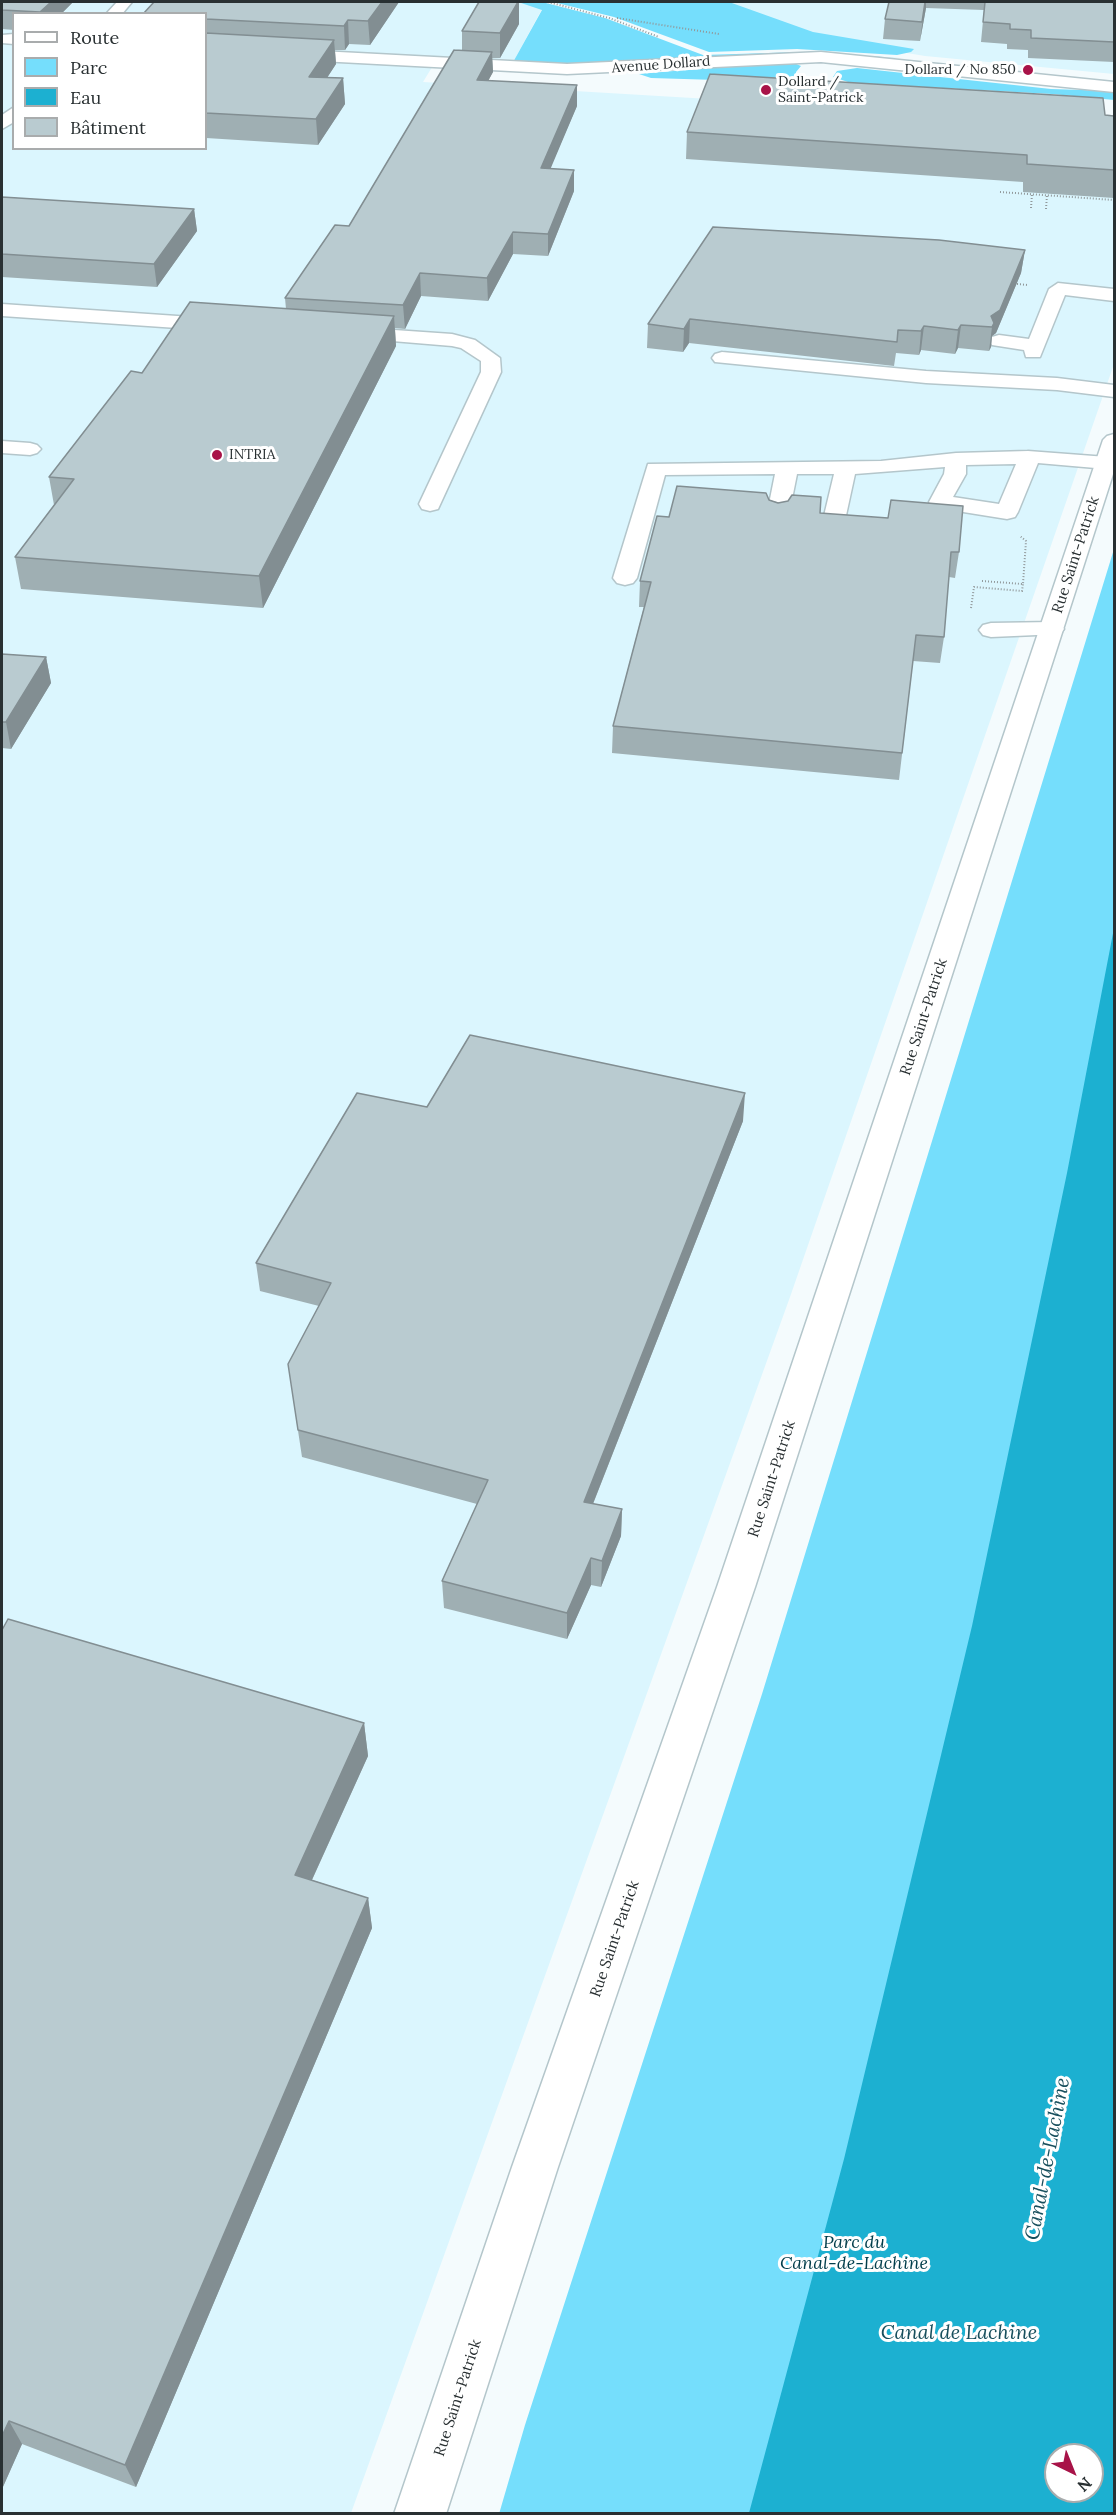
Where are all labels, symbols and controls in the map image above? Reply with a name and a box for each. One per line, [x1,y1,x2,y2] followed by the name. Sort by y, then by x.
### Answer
[12,12,207,150] legend
[70,26,119,49] text: Route
[611,53,711,77] street label: Avenue Dollard
[70,56,107,79] text: Parc
[905,62,1016,78] place label: Dollard / No 850
[1021,63,1035,77] marker: Dollard / No 850
[778,74,863,106] place label: Dollard / Saint-Patrick
[759,83,773,97] marker: Dollard / Saint-Patrick
[70,86,101,109] text: Eau
[70,116,146,139] text: Bâtiment
[229,447,276,463] place label: INTRIA
[210,448,224,462] marker: INTRIA
[1049,494,1103,616] street label: Rue Saint-Patrick
[897,956,951,1078] street label: Rue Saint-Patrick
[745,1418,799,1540] street label: Rue Saint-Patrick
[587,1878,643,2000] street label: Rue Saint-Patrick
[1021,2076,1075,2242] water label: Canal-de-Lachine
[780,2232,928,2274] park label: Parc du Canal-de-Lachine
[881,2321,1037,2345] water label: Canal de Lachine
[431,2337,485,2459] street label: Rue Saint-Patrick
[1044,2443,1104,2503] north arrow
[1074,2473,1096,2496] text: N

